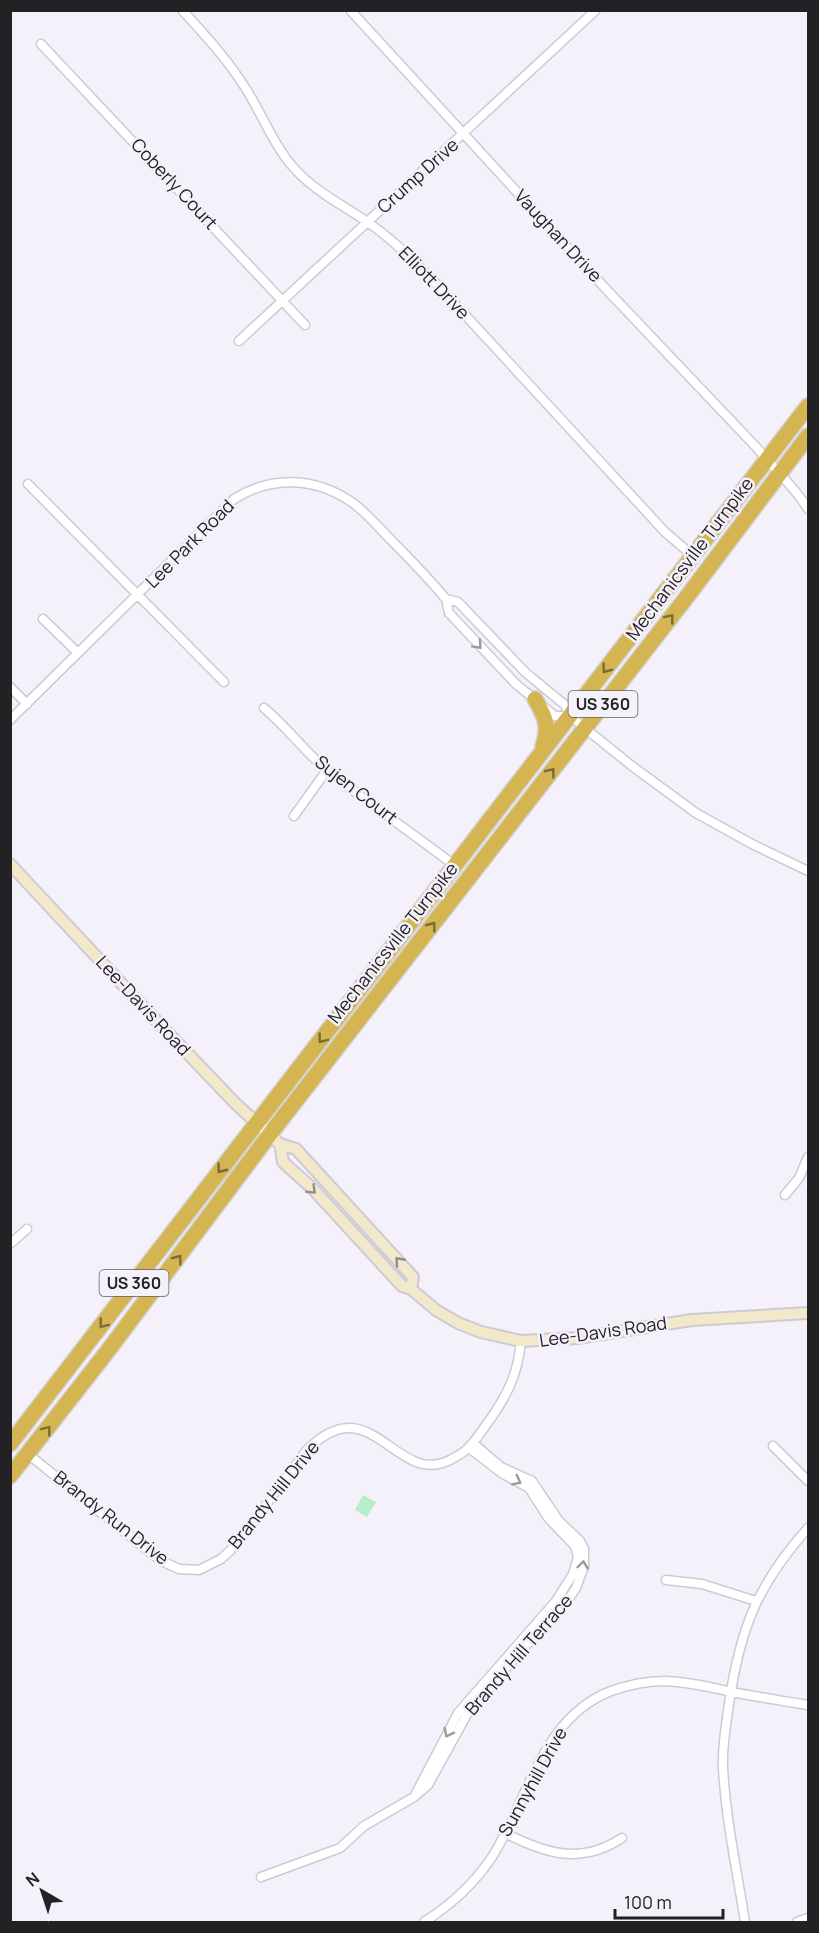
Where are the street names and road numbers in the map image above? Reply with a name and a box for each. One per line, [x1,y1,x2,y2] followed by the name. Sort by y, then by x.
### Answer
[372,132,463,218] street label: Crump Drive
[126,133,223,234] street label: Coberly Court
[510,184,608,287] street label: Vaughan Drive
[394,241,476,324] street label: Elliott Drive
[620,472,758,645] street label: Mechanicsville Turnpike
[140,494,239,593] street label: Lee Park Road
[568,691,638,717] road number: US 360
[310,749,403,829] street label: Sujen Court
[322,857,463,1028] street label: Mechanicsville Turnpike
[91,950,196,1061] street label: Lee-Davis Road
[100,1270,168,1296] road number: US 360
[538,1310,668,1352] street label: Lee-Davis Road
[222,1435,324,1553] street label: Brandy Hill Drive
[49,1465,174,1570] street label: Brandy Run Drive
[459,1589,577,1720] street label: Brandy Hill Terrace
[492,1723,572,1840] street label: Sunnyhill Drive

